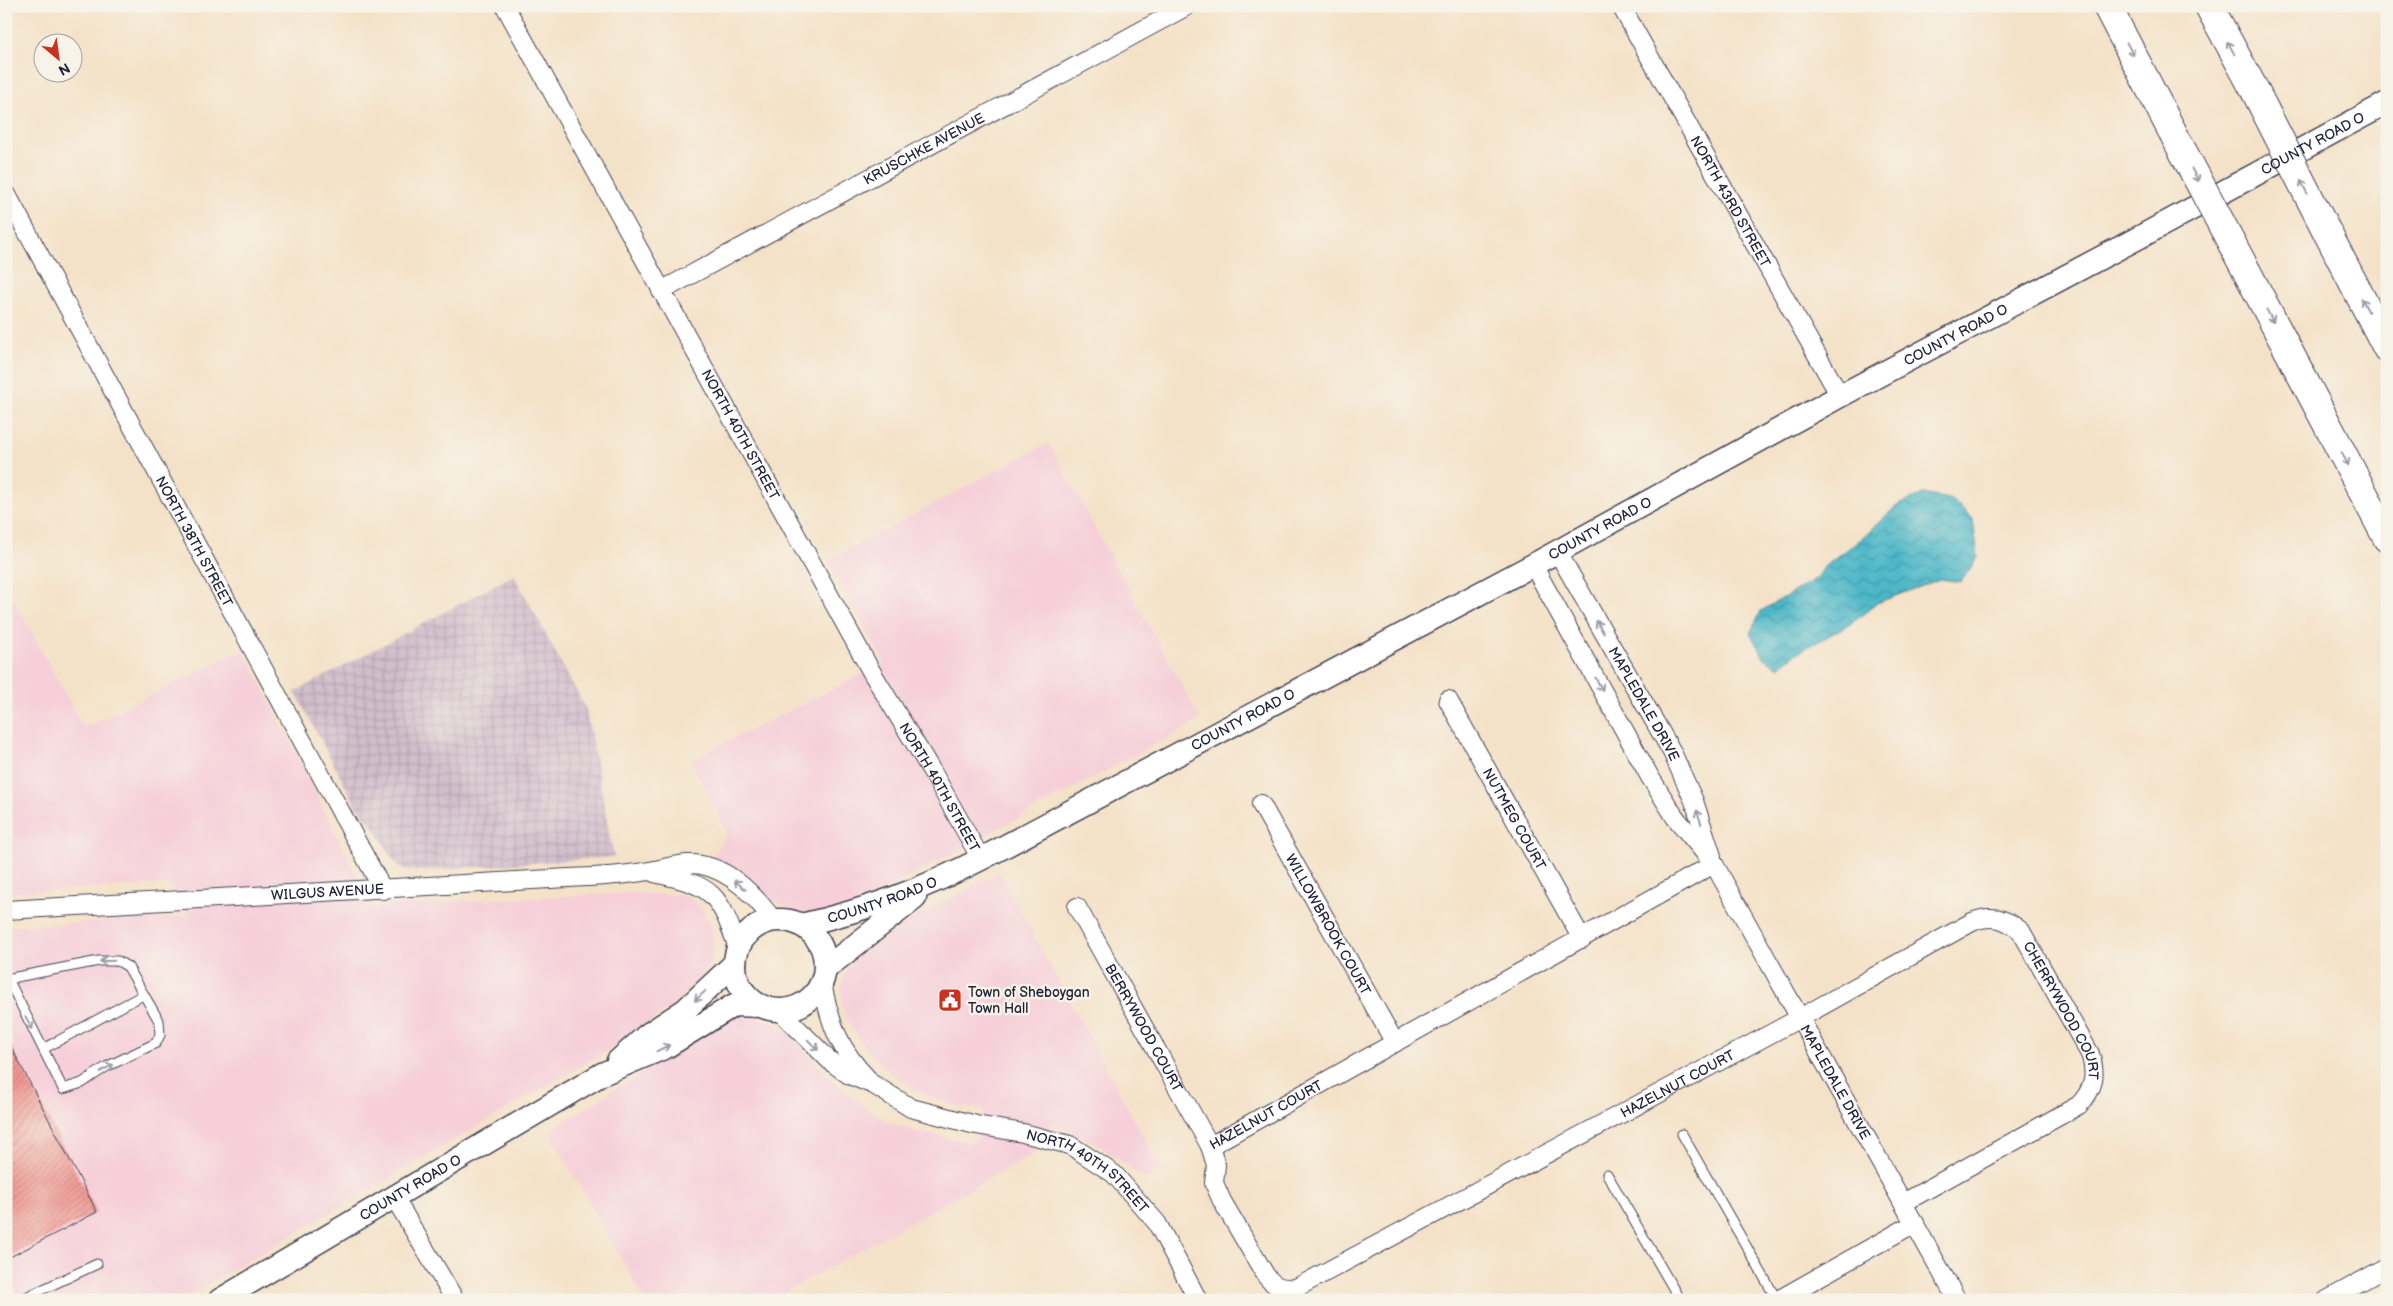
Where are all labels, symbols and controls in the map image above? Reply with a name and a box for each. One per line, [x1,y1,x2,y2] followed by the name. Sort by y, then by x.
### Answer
[32,32,82,82] north arrow
[2226,41,2236,55] one-way arrow
[2125,42,2135,56] one-way arrow
[55,59,73,79] text: N
[861,109,988,189] street label: KRUSCHKE AVENUE
[2258,109,2368,179] street label: COUNTY ROAD O
[1687,133,1774,271] street label: NORTH 43RD STREET
[2190,167,2200,182] one-way arrow
[2299,179,2309,194] one-way arrow
[2360,298,2369,313] one-way arrow
[1901,300,2011,370] street label: COUNTY ROAD O
[2265,308,2275,323] one-way arrow
[698,367,783,503] street label: NORTH 40TH STREET
[2341,452,2351,466] one-way arrow
[152,473,236,610] street label: NORTH 38TH STREET
[1546,493,1655,564] street label: COUNTY ROAD O
[1595,620,1605,635] one-way arrow
[1605,644,1683,764] street label: MAPLEDALE DRIVE
[1595,676,1604,691] one-way arrow
[1188,685,1298,755] street label: COUNTY ROAD O
[895,720,983,855] street label: NORTH 40TH STREET
[1479,765,1550,873] street label: NUTMEG COURT
[1694,810,1704,826] one-way arrow
[1282,851,1375,999] street label: WILLOWBROOK COURT
[826,873,940,927] street label: COUNTY ROAD O
[271,880,384,904] street label: WILGUS AVENUE
[733,880,746,891] one-way arrow
[2019,938,2102,1081] street label: CHERRYWOOD COURT
[100,957,116,966] one-way arrow
[1101,961,1186,1095] street label: BERRYWOOD COURT
[968,984,1090,1017] place label: Town of Sheboygan Town Hall
[937,987,963,1013] public building icon: Town of Sheboygan Town Hall
[693,990,706,1002] one-way arrow
[25,1015,35,1029] one-way arrow
[1796,1022,1874,1143] street label: MAPLEDALE DRIVE
[807,1038,819,1050] one-way arrow
[655,1043,670,1053] one-way arrow
[1618,1046,1738,1122] street label: HAZELNUT COURT
[99,1062,113,1072] one-way arrow
[1207,1076,1326,1154] street label: HAZELNUT COURT
[1025,1126,1153,1217] street label: NORTH 40TH STREET
[357,1151,465,1225] street label: COUNTY ROAD O

